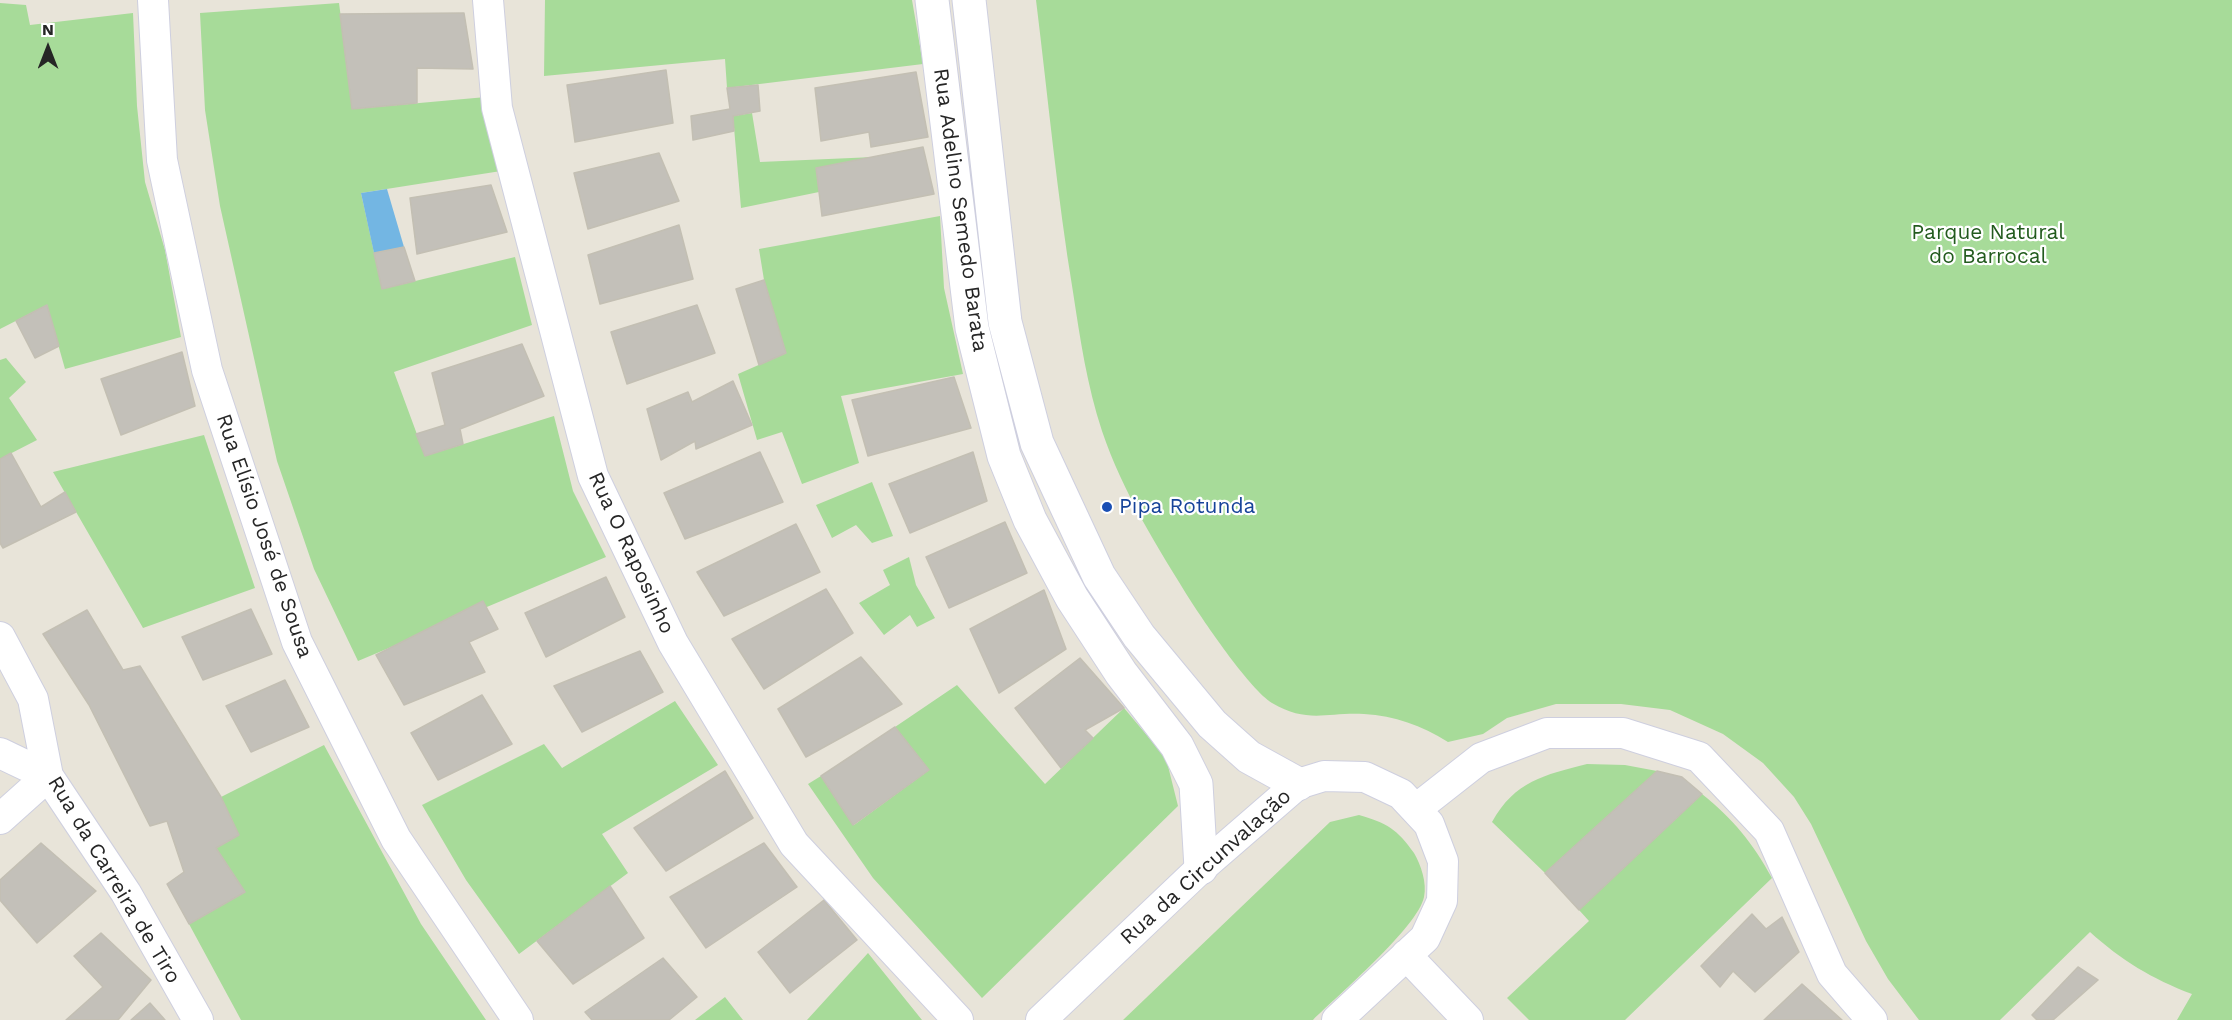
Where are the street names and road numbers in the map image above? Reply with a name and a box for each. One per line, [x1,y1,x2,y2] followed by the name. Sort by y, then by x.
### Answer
[928,67,992,353] street label: Rua Adelino Semedo Barata
[210,411,318,661] street label: Rua Elísio José de Sousa
[583,468,679,638] street label: Rua O Raposinho
[42,772,186,988] street label: Rua da Carreira de Tiro
[1116,784,1296,950] street label: Rua da Circunvalação

